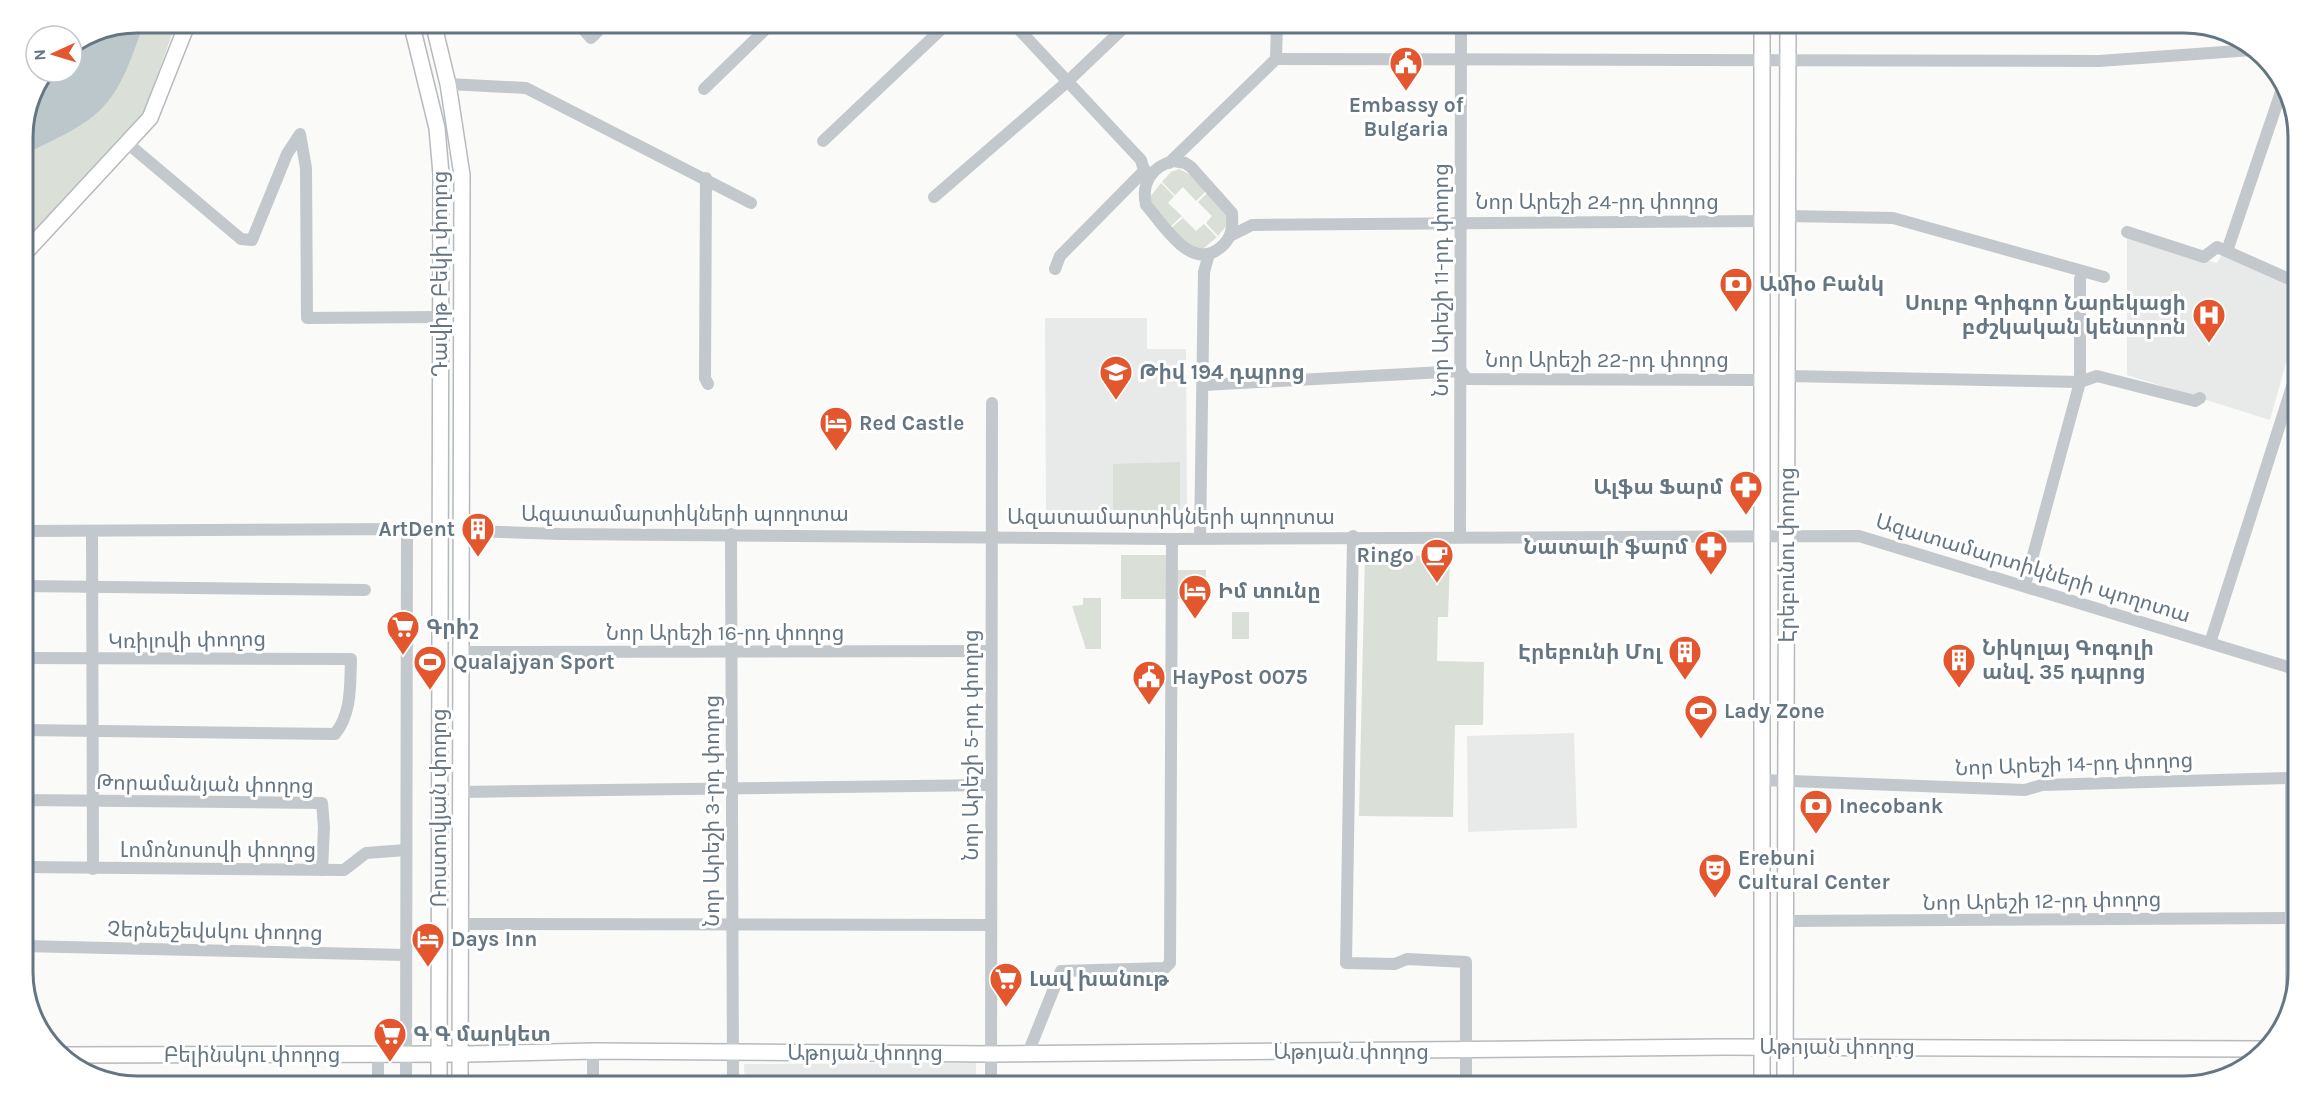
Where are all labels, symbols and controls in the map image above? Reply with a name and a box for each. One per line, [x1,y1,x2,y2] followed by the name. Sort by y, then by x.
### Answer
[24,24,84,84] north arrow
[1388,45,1424,92] public building icon: Embassy of Bulgaria
[30,49,49,61] text: N
[1349,93,1464,141] place label: Embassy of Bulgaria
[1429,163,1453,397] street label: Նոր Արեշի 11-րդ փողոց
[428,171,452,377] street label: Դավիթ Բեկի փողոց
[1475,190,1719,214] street label: Նոր Արեշի 24-րդ փողոց
[1718,266,1754,313] bank icon: Ամիօ Բանկ
[1759,272,1884,296] place label: Ամիօ Բանկ
[1905,291,2186,339] place label: Սուրբ Գրիգոր Նարեկացի բժշկական կենտրոն
[2191,297,2227,344] hospital icon: Սուրբ Գրիգոր Նարեկացի բժշկական կենտրոն
[1485,348,1729,372] street label: Նոր Արեշի 22-րդ փողոց
[1098,354,1134,401] school or university icon: Թիվ 194 դպրոց
[1139,360,1305,384] place label: Թիվ 194 դպրոց
[818,405,854,452] hotel icon: Red Castle
[859,411,964,435] place label: Red Castle
[1775,467,1799,643] street label: Էրեբունու փողոց
[1728,469,1764,516] pharmacy icon: Ալֆա Ֆարմ
[1593,475,1723,499] place label: Ալֆա Ֆարմ
[521,502,849,526] street label: Ազատամարտիկների պողոտա
[1007,505,1335,529] street label: Ազատամարտիկների պողոտա
[1873,509,2193,627] street label: Ազատամարտիկների պողոտա
[460,511,496,558] building icon: ArtDent
[378,517,455,541] place label: ArtDent
[1693,529,1729,576] pharmacy icon: Նատալի ֆարմ
[1523,535,1688,559] place label: Նատալի ֆարմ
[1419,537,1455,584] cafe icon: Ringo
[1356,543,1414,567] place label: Ringo
[1177,573,1213,620] hotel icon: Իմ տունը
[1218,579,1321,603] place label: Իմ տունը
[385,609,421,656] supermarket icon: Գրիշ
[426,615,478,639] place label: Գրիշ
[606,621,844,645] street label: Նոր Արեշի 16-րդ փողոց
[108,627,266,653] street label: Կռիլովի փողոց
[959,629,983,861] street label: Նոր Արեշի 5-րդ փողոց
[1667,634,1703,681] building icon: Էրեբունի Մոլ
[1982,636,2154,684] place label: Նիկոլայ Գոգոլի անվ. 35 դպրոց
[1518,640,1663,664] place label: Էրեբունի Մոլ
[1941,642,1977,689] building icon: Նիկոլայ Գոգոլի անվ. 35 դպրոց
[412,644,448,691] sports icon: Qualajyan Sport
[453,650,614,674] place label: Qualajyan Sport
[1131,659,1167,706] public building icon: HayPost 0075
[1172,665,1308,689] place label: HayPost 0075
[1683,693,1719,740] sports icon: Lady Zone
[700,695,724,927] street label: Նոր Արեշի 3-րդ փողոց
[1724,699,1825,723] place label: Lady Zone
[427,709,451,907] street label: Ռոստովյան փողոց
[1955,748,2193,780] street label: Նոր Արեշի 14-րդ փողոց
[96,770,314,798] street label: Թորամանյան փողոց
[1798,788,1834,835] bank icon: Inecobank
[1839,794,1944,818] place label: Inecobank
[120,838,316,862] street label: Լոմոնոսովի փողոց
[1738,846,1890,894] place label: Erebuni Cultural Center
[1697,852,1733,899] theatre icon: Erebuni Cultural Center
[1922,887,2162,915] street label: Նոր Արեշի 12-րդ փողոց
[107,917,323,945] street label: Չերնեշեվսկու փողոց
[410,921,446,968] hotel icon: Days Inn
[451,927,537,951] place label: Days Inn
[988,961,1024,1008] supermarket icon: Լավ խանութ
[1029,967,1169,991] place label: Լավ խանութ
[372,1016,408,1063] supermarket icon: Գ Գ մարկետ
[413,1022,551,1046] place label: Գ Գ մարկետ
[1759,1035,1915,1059] street label: Աթոյան փողոց
[1273,1040,1429,1064] street label: Աթոյան փողոց
[787,1041,943,1065] street label: Աթոյան փողոց
[164,1043,340,1067] street label: Բելինսկու փողոց

